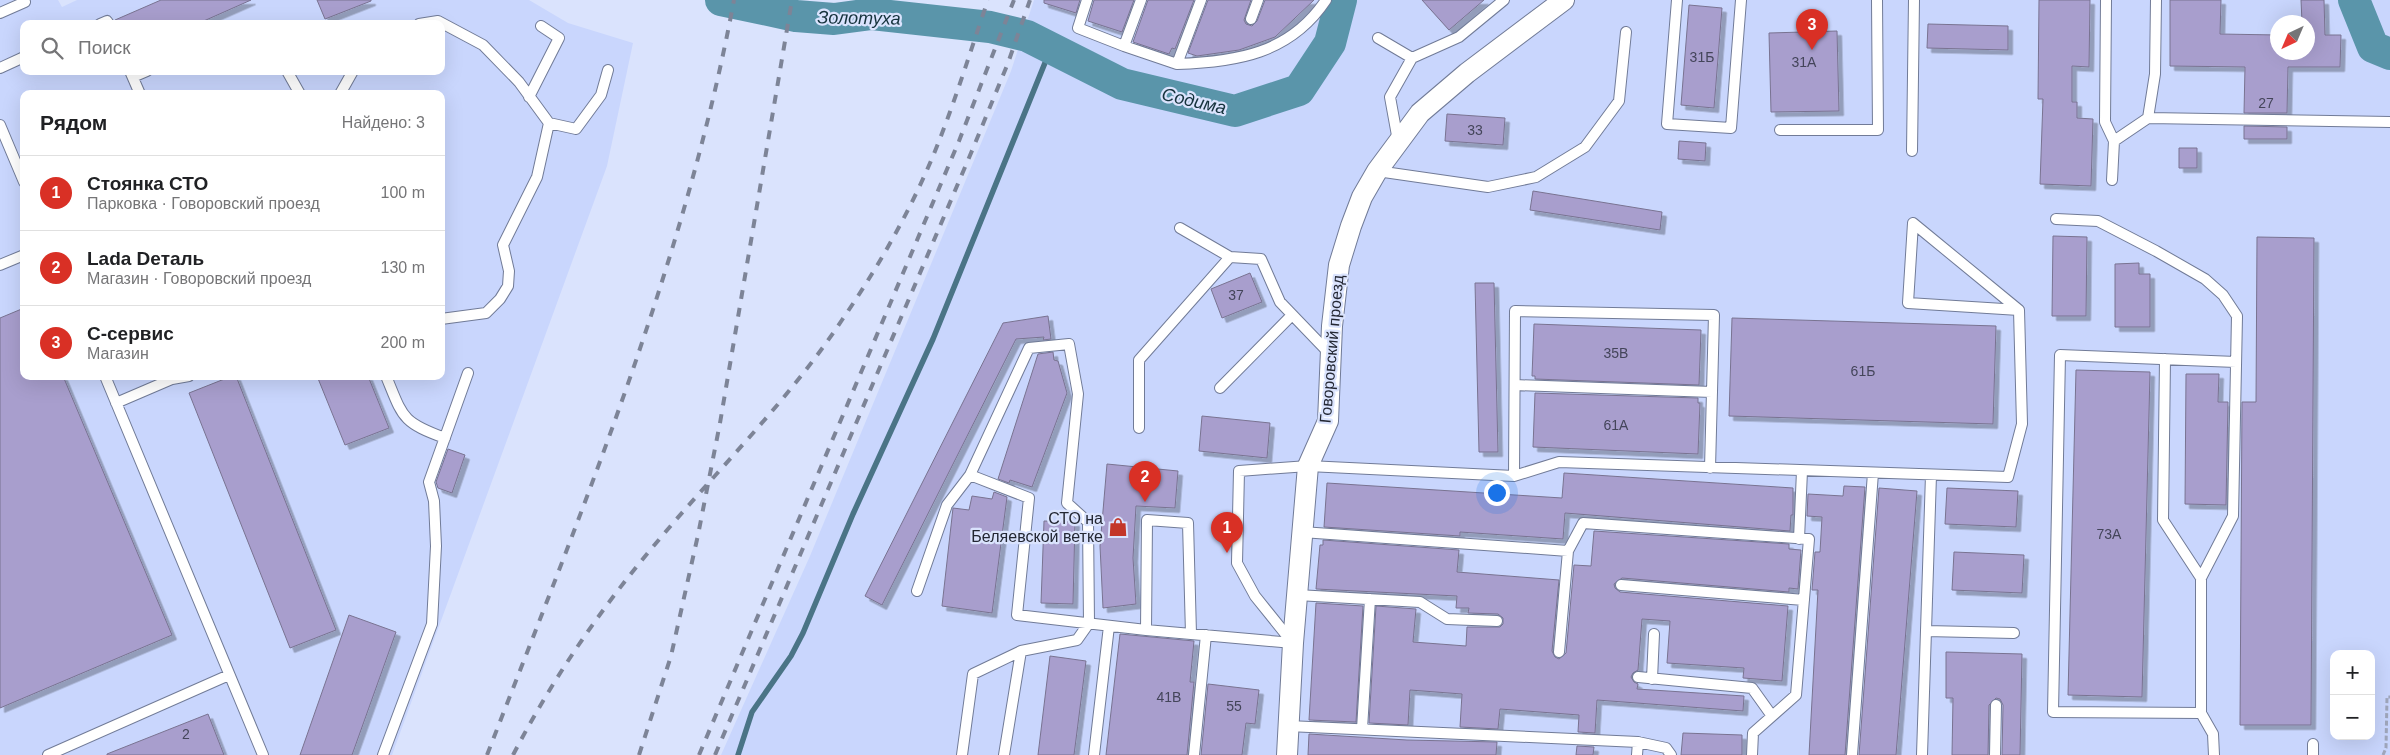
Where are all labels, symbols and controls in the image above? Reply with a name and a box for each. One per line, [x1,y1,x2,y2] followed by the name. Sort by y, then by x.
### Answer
[817,7,901,29] water label: Золотуха
[1796,9,1828,50] pin: 3
[2270,15,2315,60] north arrow
[20,20,445,75] search box
[38,34,66,62] icon: search
[78,37,131,58] text: Поиск
[1690,49,1714,65] house number: 31Б
[1792,54,1817,70] house number: 31А
[1160,84,1228,118] water label: Содима
[2258,95,2274,111] house number: 27
[40,111,107,134] text: Рядом
[342,114,425,131] text: Найдено: 3
[1467,122,1483,138] house number: 33
[87,173,208,194] text: Стоянка СТО
[52,184,60,201] text: 1
[381,184,425,201] text: 100 m
[87,195,320,212] text: Парковка · Говоровский проезд
[87,248,204,269] text: Lada Dеталь
[52,259,60,276] text: 2
[381,259,425,276] text: 130 m
[87,270,311,287] text: Магазин · Говоровский проезд
[1317,274,1346,424] street label: Говоровский проезд
[1228,287,1244,303] house number: 37
[87,323,174,344] text: С-сервис
[52,334,60,351] text: 3
[381,334,425,351] text: 200 m
[87,345,149,362] text: Магазин
[1604,345,1628,361] house number: 35В
[1851,363,1875,379] house number: 61Б
[1604,417,1629,433] house number: 61А
[1129,461,1161,502] pin: 2
[1484,480,1510,506] your location
[971,510,1103,545] place label: СТО на Беляевской ветке
[1211,512,1243,553] pin: 1
[1107,516,1129,538] shop icon: СТО на Беляевской ветке
[2097,526,2122,542] house number: 73А
[2330,650,2375,740] map controls
[2330,650,2375,695] button: +
[1157,689,1181,705] house number: 41В
[2330,695,2375,740] button: −
[1226,698,1242,714] house number: 55
[182,726,190,742] house number: 2

